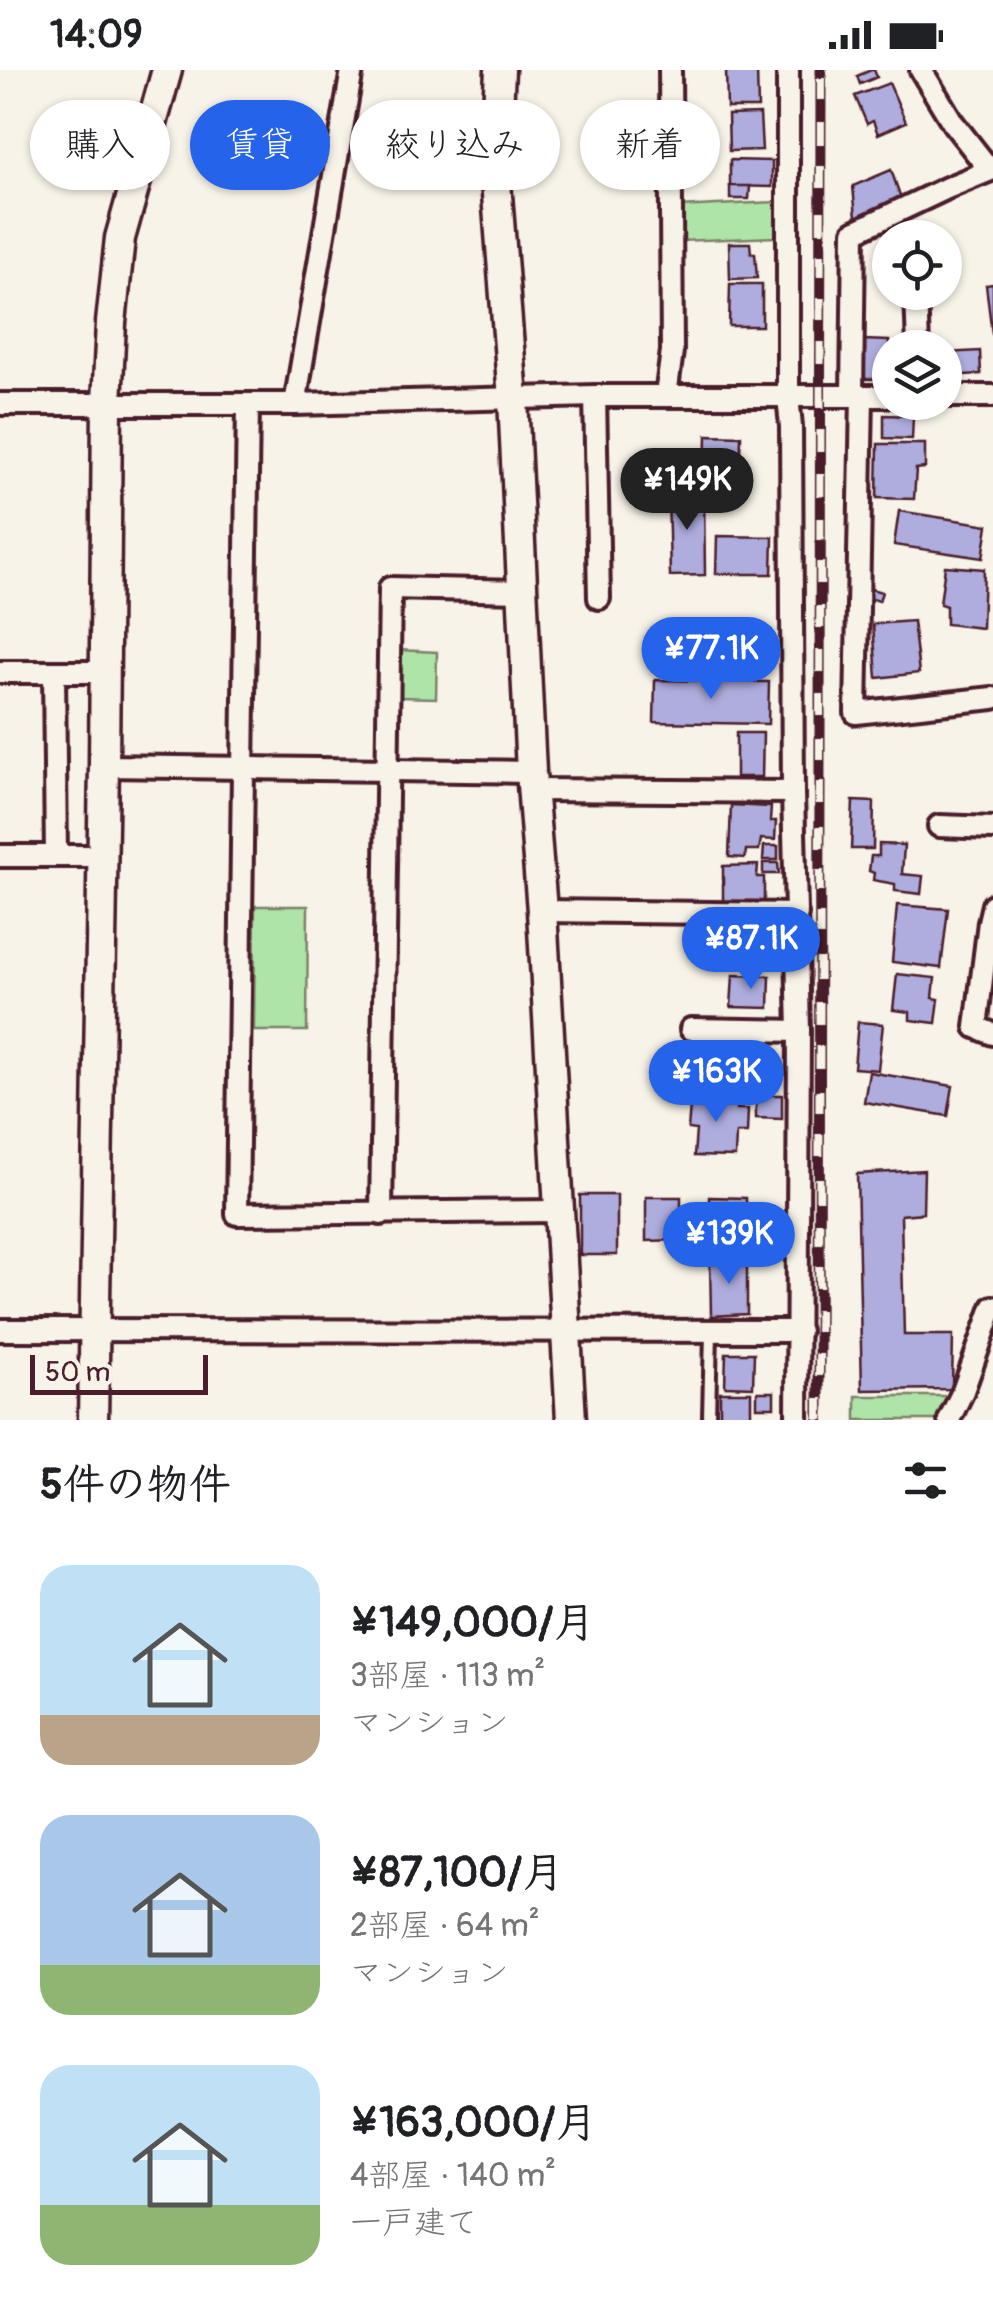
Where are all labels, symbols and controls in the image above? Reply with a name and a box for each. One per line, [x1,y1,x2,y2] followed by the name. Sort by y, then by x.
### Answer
[50,11,143,59] text: 14:09
[30,100,170,190] chip: 購入
[190,100,330,190] chip: 賃貸
[350,100,560,190] chip: 絞り込み
[580,100,720,190] chip: 新着
[872,220,962,420] map controls
[872,220,962,310] button: locate
[872,330,962,420] button: layers
[617,448,757,533] pin: ¥149K
[642,460,732,500] text: ¥149K
[630,617,792,702] pin: ¥77.1K
[664,629,758,669] text: ¥77.1K
[670,907,832,992] pin: ¥87.1K
[704,919,798,959] text: ¥87.1K
[646,1040,786,1125] pin: ¥163K
[671,1052,761,1092] text: ¥163K
[659,1202,799,1287] pin: ¥139K
[685,1214,773,1254] text: ¥139K
[30,1350,208,1394] scale bar
[45,1355,110,1390] text: 50 m
[898,1453,953,1508] icon: filters
[40,1459,231,1511] text: 5件の物件
[350,1597,595,1649] text: ¥149,000/月
[120,1605,240,1725] icon: home
[350,1656,545,1696] text: 3部屋 · 113 m²
[350,1703,509,1743] text: マンション
[350,1847,564,1899] text: ¥87,100/月
[120,1855,240,1975] icon: home
[350,1906,540,1946] text: 2部屋 · 64 m²
[350,1953,509,1993] text: マンション
[350,2097,597,2149] text: ¥163,000/月
[120,2105,240,2225] icon: home
[350,2156,556,2196] text: 4部屋 · 140 m²
[350,2203,478,2243] text: 一戸建て

